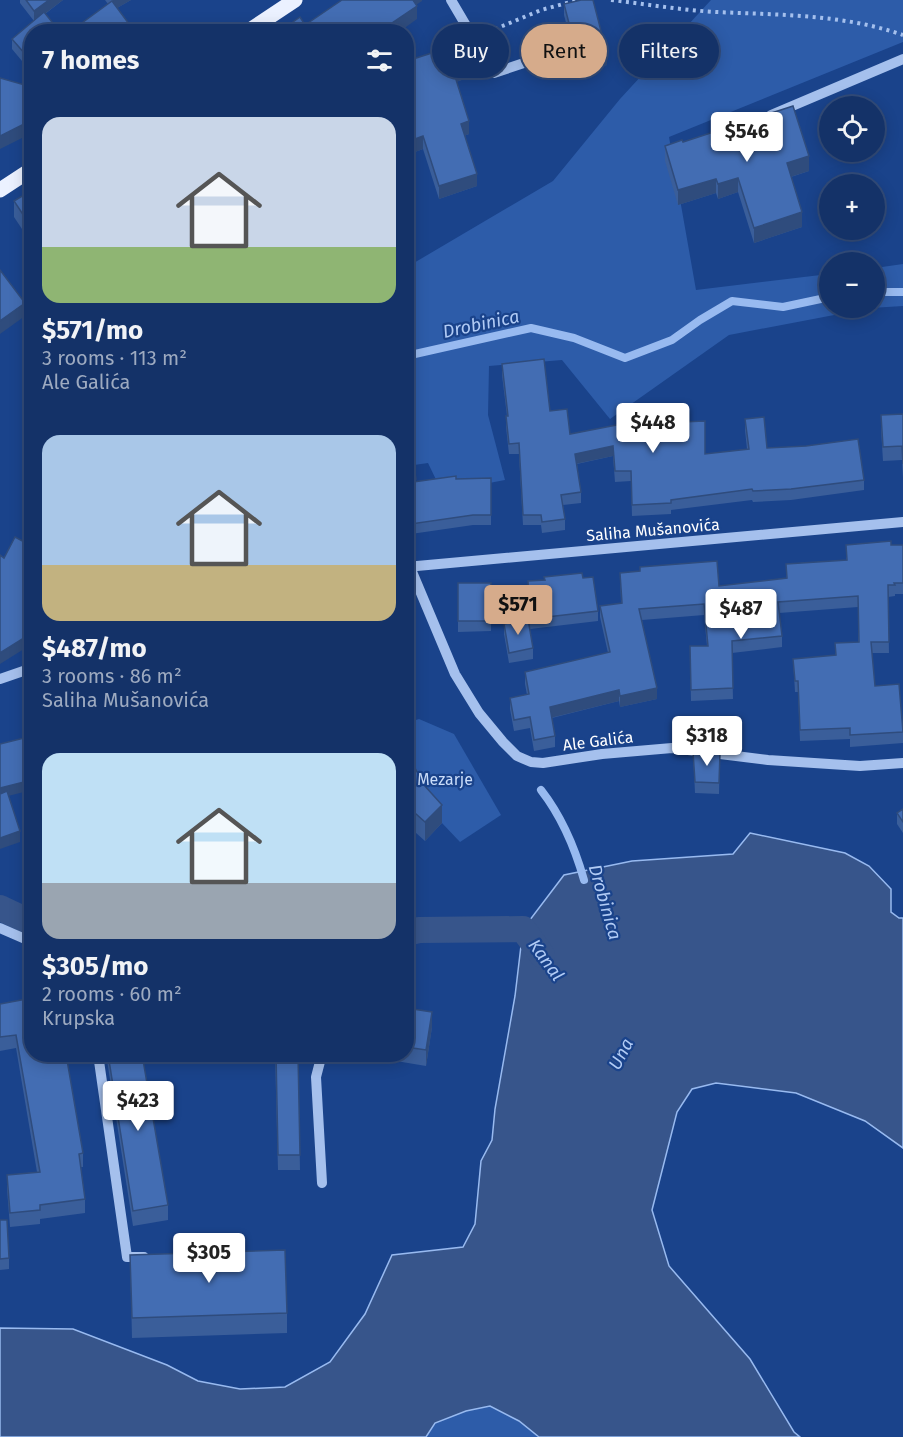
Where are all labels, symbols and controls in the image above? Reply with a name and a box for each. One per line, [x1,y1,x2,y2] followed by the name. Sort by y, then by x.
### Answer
[432,24,509,78] chip: Buy
[521,24,607,78] chip: Rent
[619,24,719,78] chip: Filters
[363,44,396,77] icon: filters
[42,45,139,76] text: 7 homes
[819,96,885,318] map controls
[819,96,885,162] button: locate
[711,112,783,163] pin: $546
[725,119,769,143] text: $546
[165,156,273,264] icon: home
[819,174,885,240] button: +
[819,252,885,318] button: −
[441,305,521,343] water label: Drobinica
[42,315,143,346] text: $571/mo
[42,346,187,370] text: 3 rooms · 113 m²
[42,370,130,394] text: Ale Galića
[617,403,689,454] pin: $448
[630,410,676,434] text: $448
[165,474,273,582] icon: home
[586,515,720,545] street label: Saliha Mušanovića
[482,585,554,636] pin: $571
[705,589,777,640] pin: $487
[498,592,538,616] text: $571
[720,596,762,620] text: $487
[42,633,147,664] text: $487/mo
[42,664,182,688] text: 3 rooms · 86 m²
[42,688,209,712] text: Saliha Mušanovića
[671,716,743,767] pin: $318
[686,723,728,747] text: $318
[562,727,634,755] street label: Ale Galića
[417,770,473,789] park label: Mezarje
[165,792,273,900] icon: home
[584,862,626,942] water label: Drobinica
[523,935,569,985] water label: Kanal
[42,951,148,982] text: $305/mo
[42,982,182,1006] text: 2 rooms · 60 m²
[42,1006,115,1030] text: Krupska
[604,1034,638,1074] water label: Una
[102,1081,174,1132] pin: $423
[117,1088,159,1112] text: $423
[173,1233,245,1284] pin: $305
[187,1240,231,1264] text: $305

